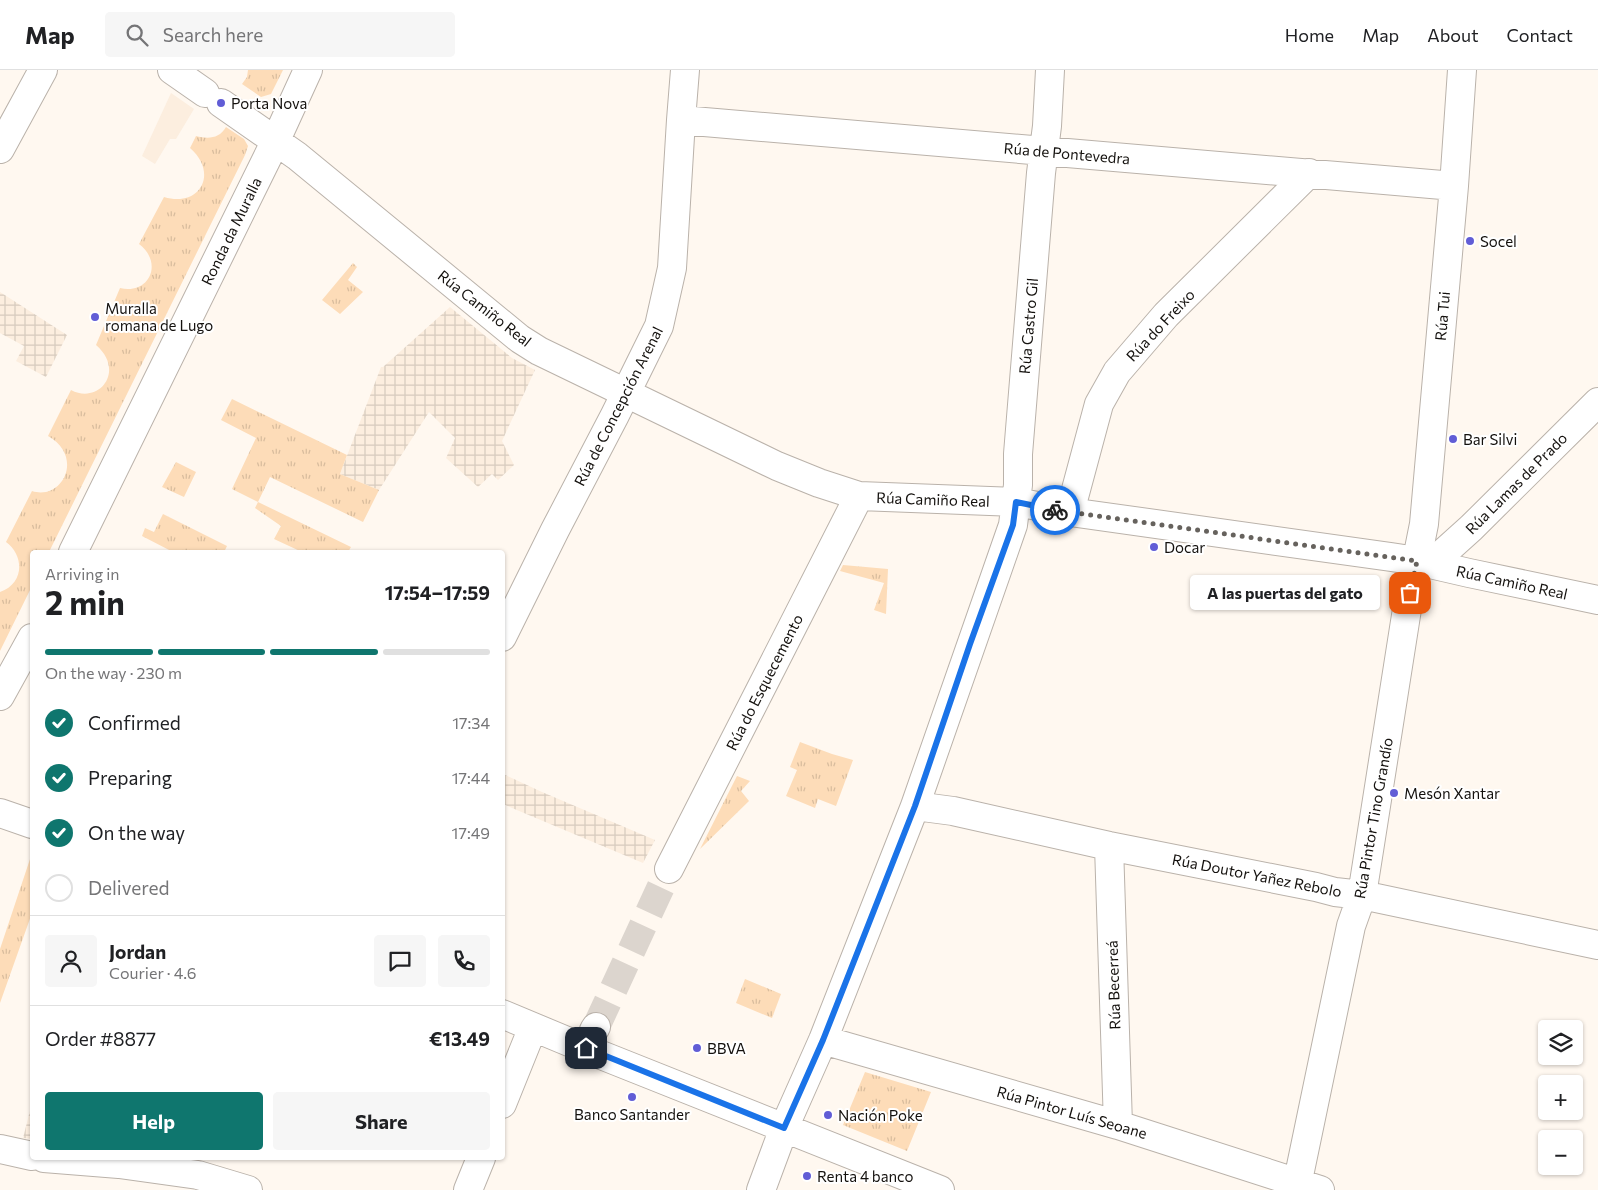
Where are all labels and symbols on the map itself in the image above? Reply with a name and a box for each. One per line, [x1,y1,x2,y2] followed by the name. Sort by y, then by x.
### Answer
[231,94,307,112] place label: Porta Nova
[215,97,227,109] marker: Porta Nova
[1003,139,1131,167] street label: Rúa de Pontevedra
[197,174,265,288] street label: Ronda da Muralla
[1480,232,1517,250] place label: Socel
[1464,235,1476,247] marker: Socel
[435,266,535,350] street label: Rúa Camiño Real
[1015,277,1041,375] street label: Rúa Castro Gil
[1122,285,1198,365] street label: Rúa do Freixo
[1431,290,1453,342] street label: Rúa Tui
[105,299,213,334] place label: Muralla romana de Lugo
[89,311,101,323] marker: Muralla romana de Lugo
[570,323,666,489] street label: Rúa de Concepción Arenal
[1461,428,1571,538] street label: Rúa Lamas de Prado
[1463,430,1517,448] place label: Bar Silvi
[1447,433,1459,445] marker: Bar Silvi
[1030,485,1080,535] courier
[876,488,990,510] street label: Rúa Camiño Real
[1164,538,1205,556] place label: Docar
[1148,541,1160,553] marker: Docar
[1455,561,1569,603] street label: Rúa Camiño Real
[1389,572,1431,614] pin
[1190,576,1380,610] callout: A las puertas del gato
[722,611,806,753] street label: Rúa do Esquecemento
[1350,736,1396,900] street label: Rúa Pintor Tino Grandío
[1404,784,1500,802] place label: Mesón Xantar
[1388,787,1400,799] marker: Mesón Xantar
[1171,850,1343,900] street label: Rúa Doutor Yañez Rebolo
[1102,940,1124,1030] street label: Rúa Becerreá
[565,1027,607,1069] pin
[707,1039,746,1057] place label: BBVA
[691,1042,703,1054] marker: BBVA
[995,1082,1149,1142] street label: Rúa Pintor Luís Seoane
[626,1091,638,1103] marker: Banco Santander
[574,1105,690,1123] place label: Banco Santander
[838,1106,923,1124] place label: Nación Poke
[822,1109,834,1121] marker: Nación Poke
[817,1167,914,1185] place label: Renta 4 banco
[801,1170,813,1182] marker: Renta 4 banco

